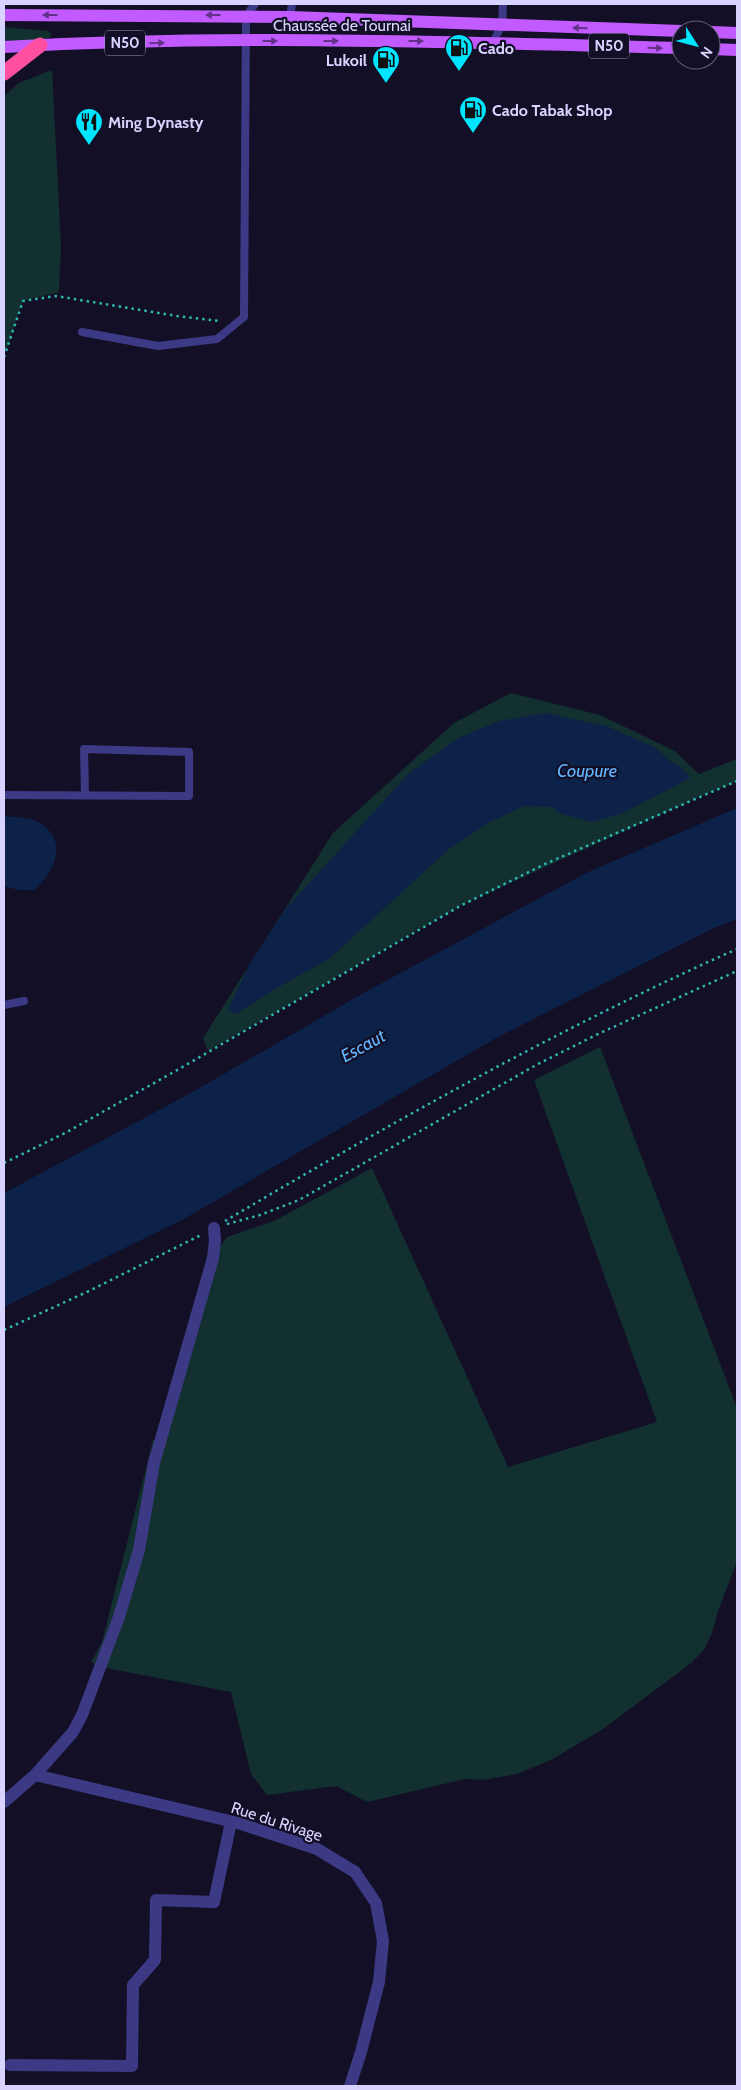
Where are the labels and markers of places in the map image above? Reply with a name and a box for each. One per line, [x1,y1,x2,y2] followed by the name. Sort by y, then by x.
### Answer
[444,33,474,72] fuel station icon: Cado
[478,39,514,58] place label: Cado
[371,45,401,84] fuel station icon: Lukoil
[326,51,367,70] place label: Lukoil
[458,95,488,134] fuel station icon: Cado Tabak Shop
[492,101,612,120] place label: Cado Tabak Shop
[74,107,104,146] restaurant icon: Ming Dynasty
[108,113,204,132] place label: Ming Dynasty

